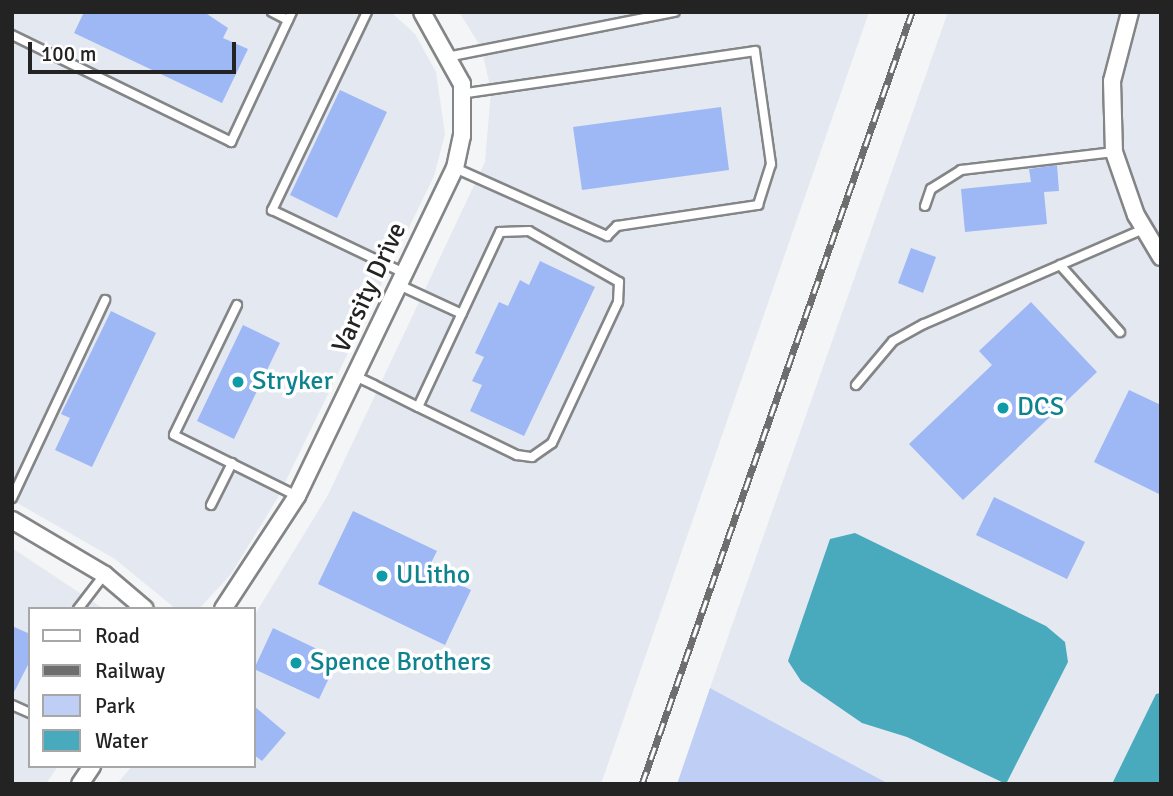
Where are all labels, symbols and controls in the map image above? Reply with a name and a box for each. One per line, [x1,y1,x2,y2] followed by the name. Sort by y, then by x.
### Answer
[32,28,240,72] scale bar
[41,41,96,67] text: 100 m
[326,218,414,358] street label: Varsity Drive
[252,366,333,398] place label: Stryker
[230,374,246,390] marker: Stryker
[1017,392,1064,424] place label: DCS
[995,400,1011,416] marker: DCS
[396,560,470,592] place label: ULitho
[374,568,390,584] marker: ULitho
[28,607,256,768] legend
[95,623,140,649] text: Road
[310,647,491,679] place label: Spence Brothers
[288,655,304,671] marker: Spence Brothers
[95,658,165,684] text: Railway
[95,693,135,719] text: Park
[95,728,148,754] text: Water

